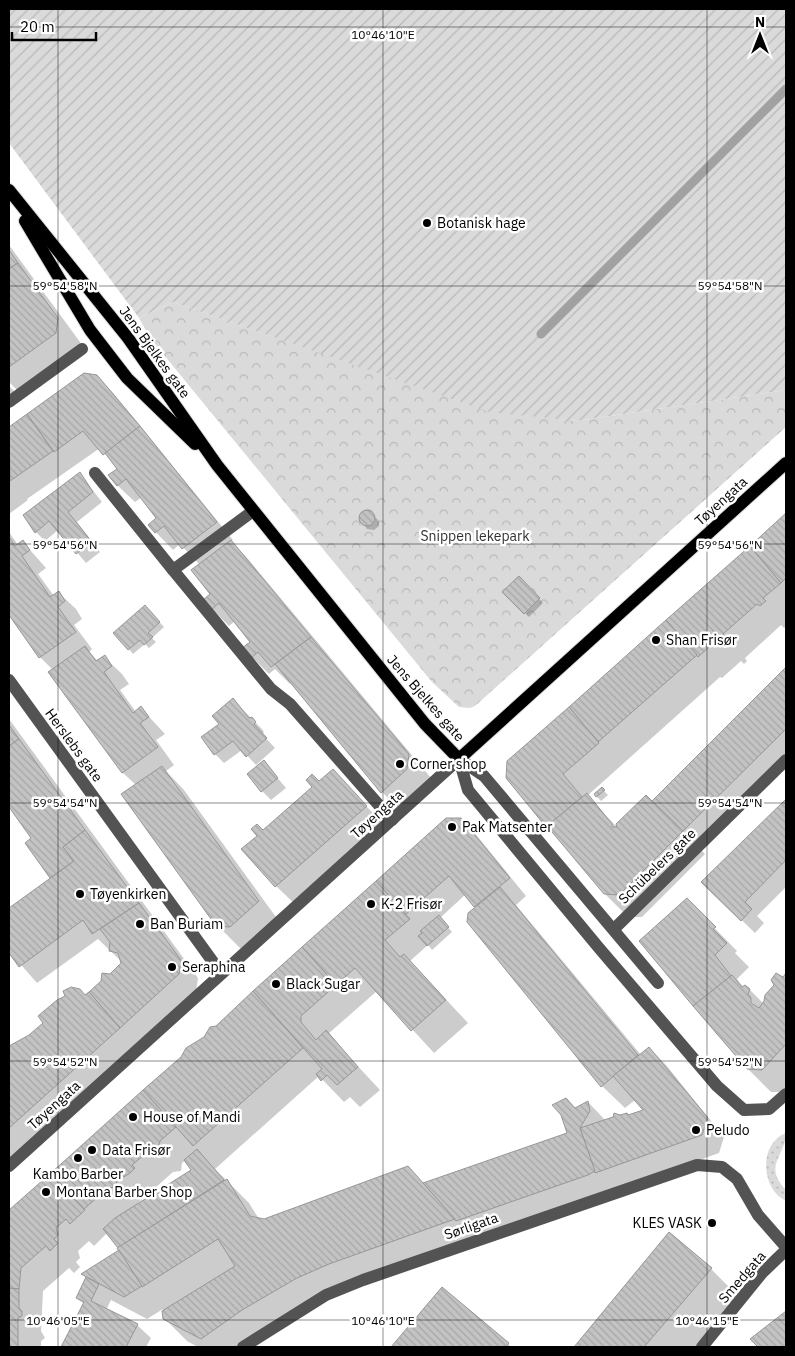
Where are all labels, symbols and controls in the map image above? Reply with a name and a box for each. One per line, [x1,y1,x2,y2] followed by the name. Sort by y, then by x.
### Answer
[12,10,96,42] scale bar
[735,10,785,60] north arrow
[755,13,765,31] text: N
[20,17,55,36] text: 20 m
[351,27,415,42] text: 10°46'10"E
[437,214,526,232] place label: Botanisk hage
[421,217,433,229] marker: Botanisk hage
[32,278,98,293] text: 59°54'58"N
[697,278,763,293] text: 59°54'58"N
[116,302,195,402] street label: Jens Bjelkes gate
[691,472,751,529] street label: Tøyengata
[420,527,530,545] park label: Snippen lekepark
[32,537,98,552] text: 59°54'56"N
[697,537,763,552] text: 59°54'56"N
[666,631,737,649] place label: Shan Frisør
[650,634,662,646] marker: Shan Frisør
[383,651,469,745] street label: Jens Bjelkes gate
[41,705,107,786] street label: Herslebs gate
[410,755,486,773] place label: Corner shop
[394,758,406,770] marker: Corner shop
[347,785,407,842] street label: Tøyengata
[32,795,98,810] text: 59°54'54"N
[697,795,763,810] text: 59°54'54"N
[462,818,552,836] place label: Pak Matsenter
[446,821,458,833] marker: Pak Matsenter
[614,824,700,908] street label: Schübelers gate
[90,885,166,903] place label: Tøyenkirken
[74,888,86,900] marker: Tøyenkirken
[381,895,443,913] place label: K-2 Frisør
[365,898,377,910] marker: K-2 Frisør
[150,915,223,933] place label: Ban Buriam
[134,918,146,930] marker: Ban Buriam
[182,958,246,976] place label: Seraphina
[166,961,178,973] marker: Seraphina
[286,975,360,993] place label: Black Sugar
[270,978,282,990] marker: Black Sugar
[32,1054,98,1069] text: 59°54'52"N
[697,1054,763,1069] text: 59°54'52"N
[24,1076,84,1133] street label: Tøyengata
[143,1108,241,1126] place label: House of Mandi
[127,1111,139,1123] marker: House of Mandi
[706,1121,750,1139] place label: Peludo
[690,1124,702,1136] marker: Peludo
[102,1141,171,1159] place label: Data Frisør
[86,1144,98,1156] marker: Data Frisør
[72,1152,84,1164] marker: Kambo Barber
[33,1165,123,1183] place label: Kambo Barber
[56,1183,192,1201] place label: Montana Barber Shop
[40,1186,52,1198] marker: Montana Barber Shop
[442,1208,501,1244] street label: Sørligata
[633,1214,702,1232] place label: KLES VASK
[706,1217,718,1229] marker: KLES VASK
[714,1247,770,1307] street label: Smedgata
[26,1313,90,1328] text: 10°46'05"E
[351,1313,415,1328] text: 10°46'10"E
[675,1313,739,1328] text: 10°46'15"E

